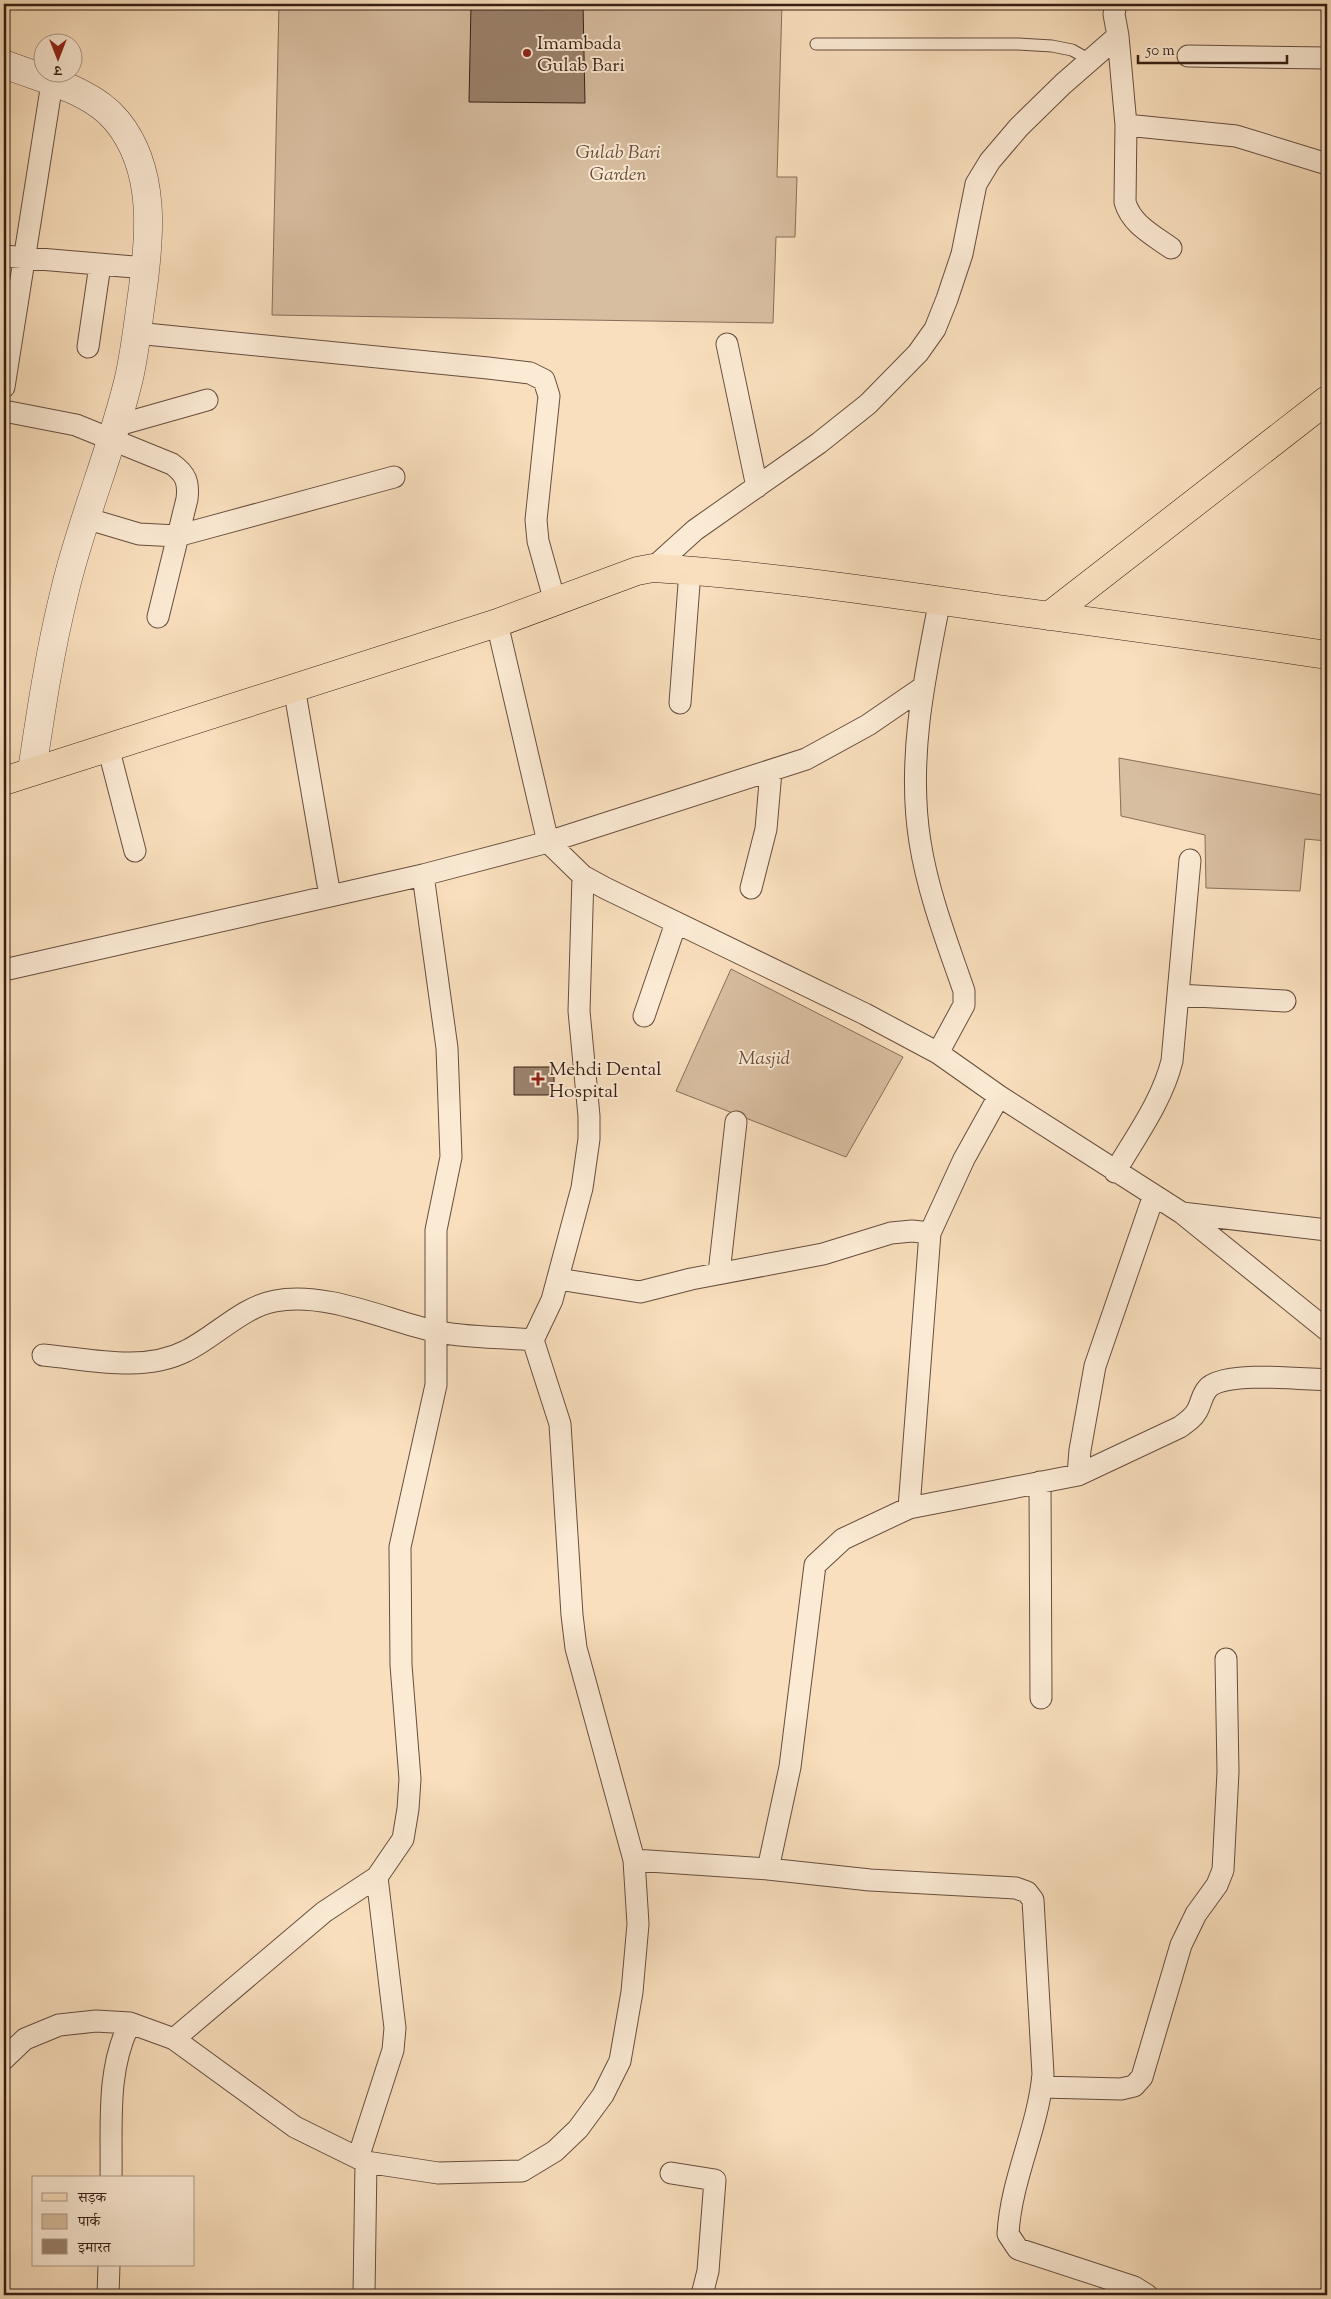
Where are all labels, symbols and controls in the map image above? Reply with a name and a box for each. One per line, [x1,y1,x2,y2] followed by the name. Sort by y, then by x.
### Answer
[537,31,625,80] place label: Imambada Gulab Bari
[32,32,82,82] north arrow
[1138,32,1287,64] scale bar
[1145,41,1175,62] text: 50 m
[521,47,533,59] marker: Imambada Gulab Bari
[54,59,63,79] text: उ
[575,140,661,189] park label: Gulab Bari Garden
[738,1046,791,1073] park label: Masjid
[549,1057,662,1106] place label: Mehdi Dental Hospital
[531,1072,545,1086] marker: Mehdi Dental Hospital
[32,2176,195,2266] legend
[77,2188,107,2209] text: सड़क
[77,2212,101,2233] text: पार्क
[77,2238,112,2259] text: इमारत

